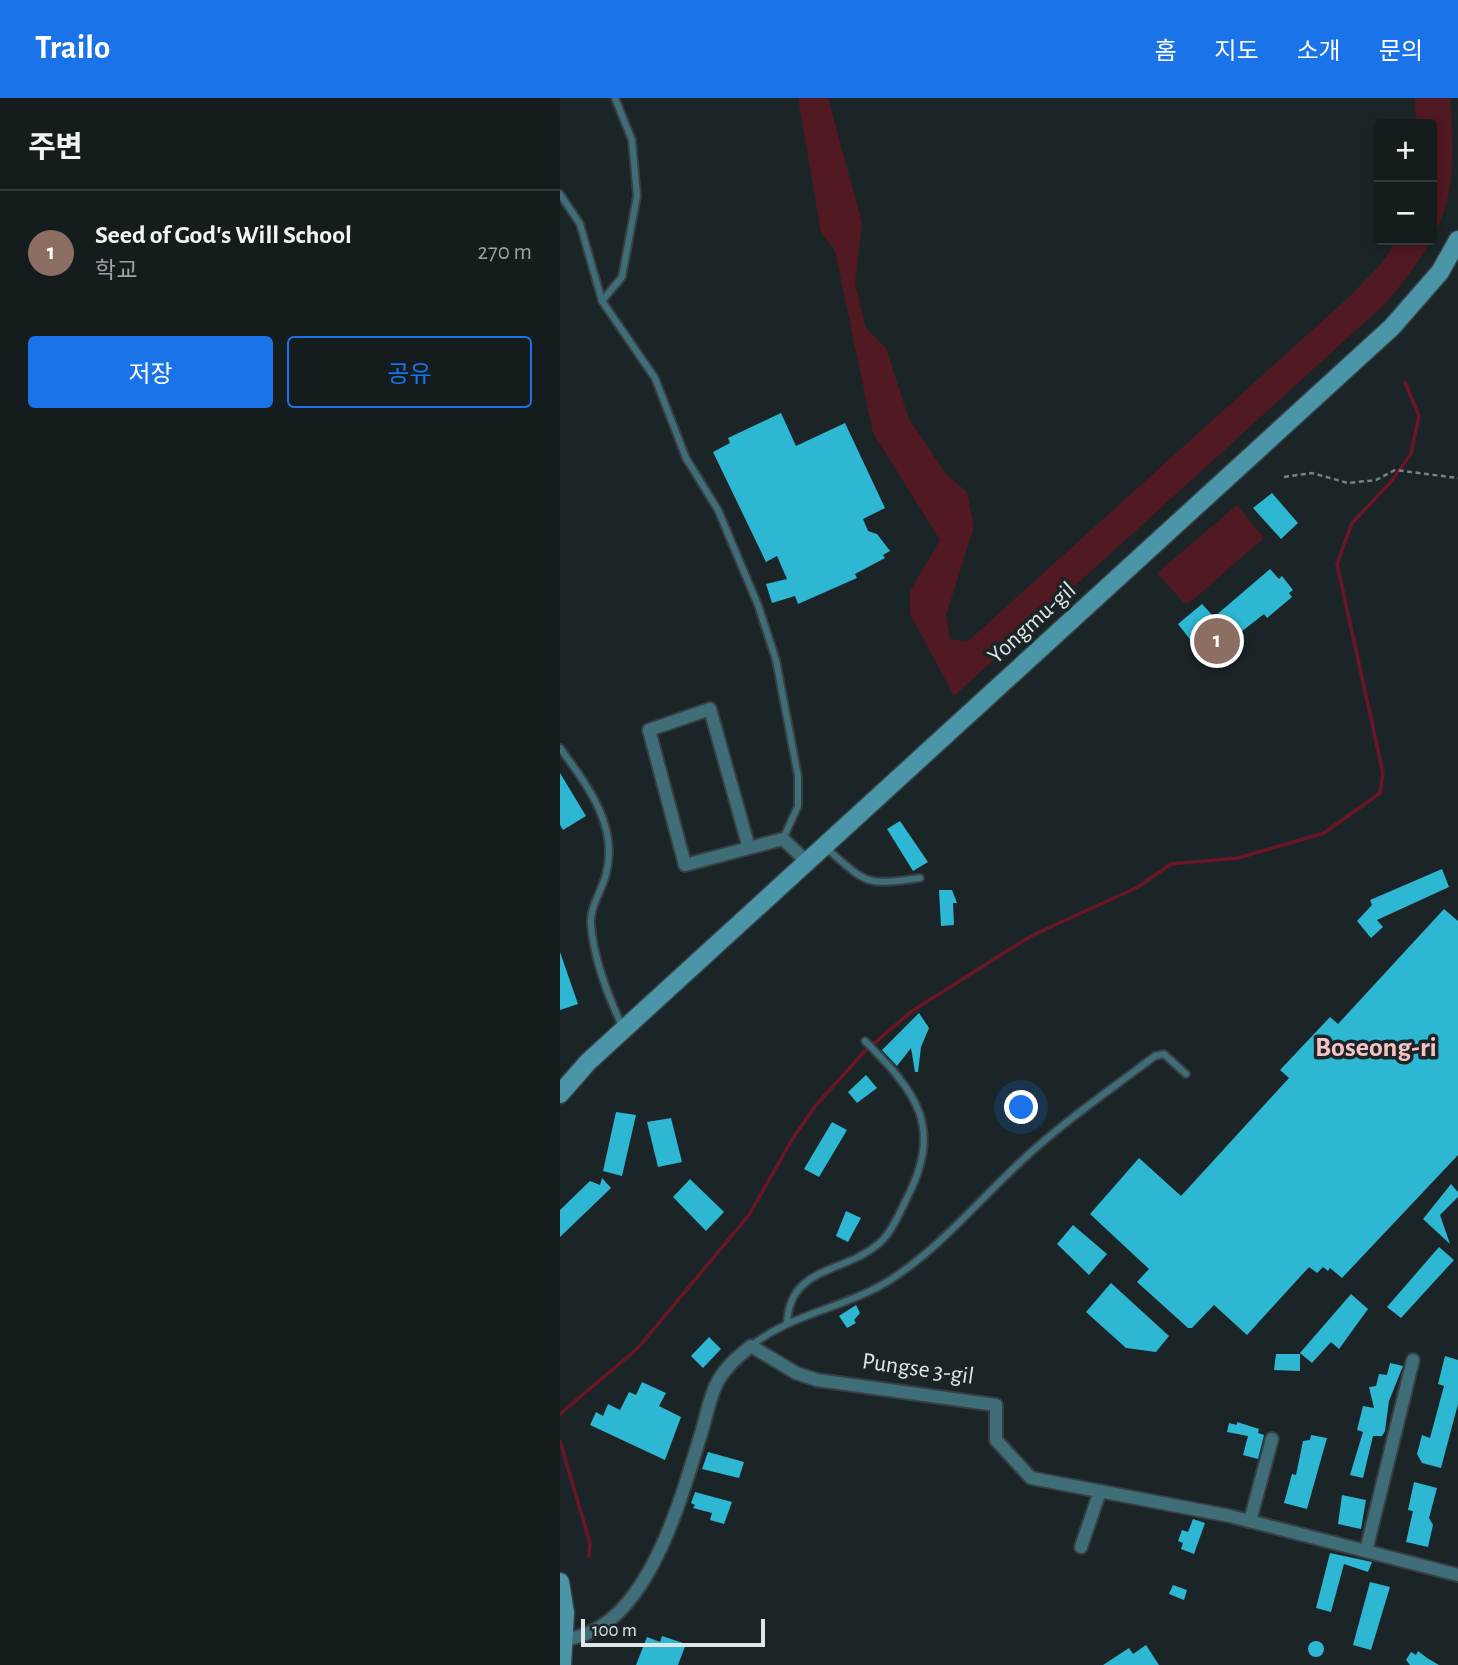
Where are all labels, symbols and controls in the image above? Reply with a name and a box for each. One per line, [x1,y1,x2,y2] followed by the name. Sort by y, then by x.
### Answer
[35,32,110,65] text: Trailo
[1154,40,1176,64] text: 홈
[1214,40,1259,64] text: 지도
[1297,40,1341,64] text: 소개
[1379,40,1423,64] text: 문의
[1374,119,1437,245] map controls
[1374,119,1437,182] button: +
[28,133,83,163] text: 주변
[1374,182,1437,245] button: −
[95,222,352,248] text: Seed of God's Will School
[47,241,55,264] text: 1
[478,241,532,264] text: 270 m
[95,260,137,283] text: 학교
[28,336,273,408] button: 저장
[287,336,532,408] button: 공유
[983,578,1081,668] street label: Yongmu-gil
[1194,615,1240,667] pin: 1
[1315,1034,1437,1062] district label: Boseong-ri
[1004,1090,1038,1124] your location
[860,1349,976,1389] street label: Pungse 3-gil
[581,1616,765,1648] scale bar
[592,1621,637,1640] text: 100 m

